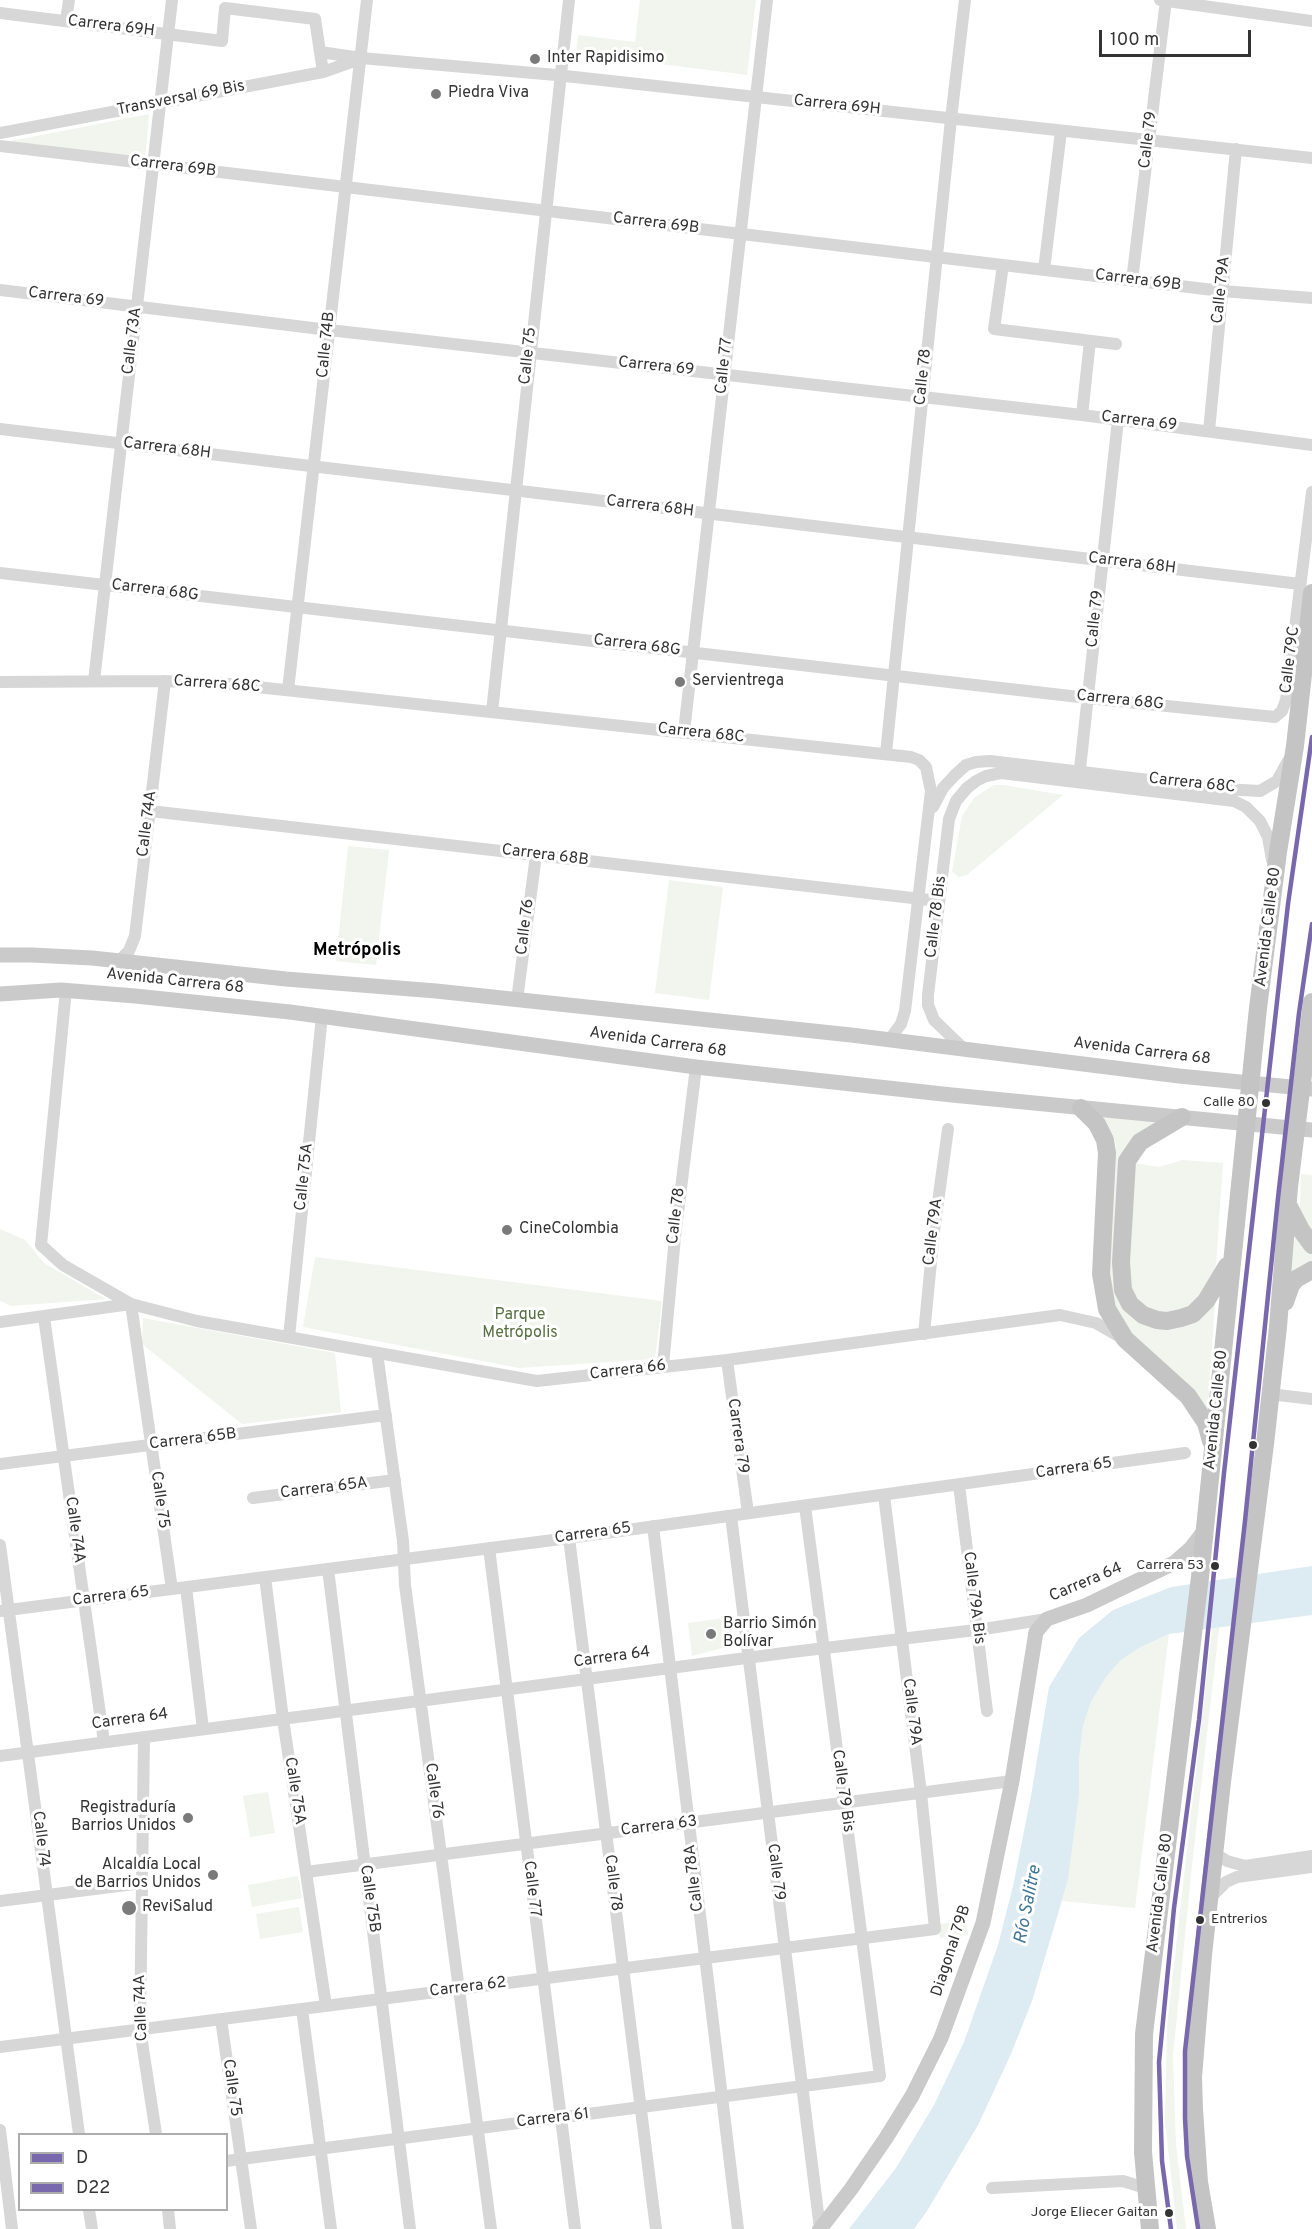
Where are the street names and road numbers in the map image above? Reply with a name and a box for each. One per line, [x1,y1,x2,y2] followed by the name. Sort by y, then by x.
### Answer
[66,12,156,42] street label: Carrera 69H
[116,77,246,121] street label: Transversal 69 Bis
[792,92,882,120] street label: Carrera 69H
[1136,110,1162,170] street label: Calle 79
[129,152,217,182] street label: Carrera 69B
[612,209,700,239] street label: Carrera 69B
[1209,255,1235,325] street label: Calle 79A
[1094,266,1182,296] street label: Carrera 69B
[27,284,105,312] street label: Carrera 69
[119,306,147,376] street label: Calle 73A
[314,311,340,379] street label: Calle 74B
[516,326,542,386] street label: Calle 75
[712,337,738,395] street label: Calle 77
[911,348,937,406] street label: Calle 78
[617,353,695,381] street label: Carrera 69
[1100,408,1178,436] street label: Carrera 69
[122,434,212,464] street label: Carrera 68H
[605,492,695,522] street label: Carrera 68H
[1087,549,1177,579] street label: Carrera 68H
[110,576,200,606] street label: Carrera 68G
[1083,589,1109,649] street label: Calle 79
[1277,625,1305,695] street label: Calle 79C
[592,631,682,661] street label: Carrera 68G
[173,672,261,698] street label: Carrera 68C
[1075,687,1165,715] street label: Carrera 68G
[657,720,745,748] street label: Carrera 68C
[1148,770,1236,798] street label: Carrera 68C
[134,790,162,858] street label: Calle 74A
[500,841,590,871] street label: Carrera 68B
[1252,866,1286,988] street label: Avenida Calle 80
[922,875,952,959] street label: Calle 78 Bis
[513,898,539,956] street label: Calle 76
[105,965,245,999] street label: Avenida Carrera 68
[588,1024,728,1062] street label: Avenida Carrera 68
[1072,1034,1212,1070] street label: Avenida Carrera 68
[292,1142,318,1212] street label: Calle 75A
[664,1186,690,1246] street label: Calle 78
[920,1197,948,1267] street label: Calle 79A
[1201,1349,1233,1471] street label: Avenida Calle 80
[589,1357,667,1385] street label: Carrera 66
[722,1397,752,1475] street label: Carrera 79
[148,1425,238,1455] street label: Carrera 65B
[1034,1454,1114,1484] street label: Carrera 65
[145,1470,173,1530] street label: Calle 75
[279,1474,369,1504] street label: Carrera 65A
[60,1496,88,1564] street label: Calle 74A
[553,1519,633,1549] street label: Carrera 65
[958,1550,988,1646] street label: Calle 79A Bis
[1047,1559,1125,1607] street label: Carrera 64
[71,1583,151,1611] street label: Carrera 65
[572,1643,652,1673] street label: Carrera 64
[897,1677,925,1747] street label: Calle 79A
[90,1705,170,1735] street label: Carrera 64
[827,1748,857,1834] street label: Calle 79 Bis
[279,1756,309,1826] street label: Calle 75A
[420,1762,446,1820] street label: Calle 76
[27,1810,53,1868] street label: Calle 74
[620,1813,698,1841] street label: Carrera 63
[1144,1832,1178,1954] street label: Avenida Calle 80
[762,1842,788,1902] street label: Calle 79
[681,1843,709,1913] street label: Calle 78A
[599,1853,625,1913] street label: Calle 78
[518,1860,544,1918] street label: Calle 77
[355,1864,383,1934] street label: Calle 75B
[928,1903,976,1999] street label: Diagonal 79B
[131,1974,153,2042] street label: Calle 74A
[429,1974,507,2002] street label: Carrera 62
[217,2058,245,2118] street label: Calle 75
[515,2105,591,2133] street label: Carrera 61

